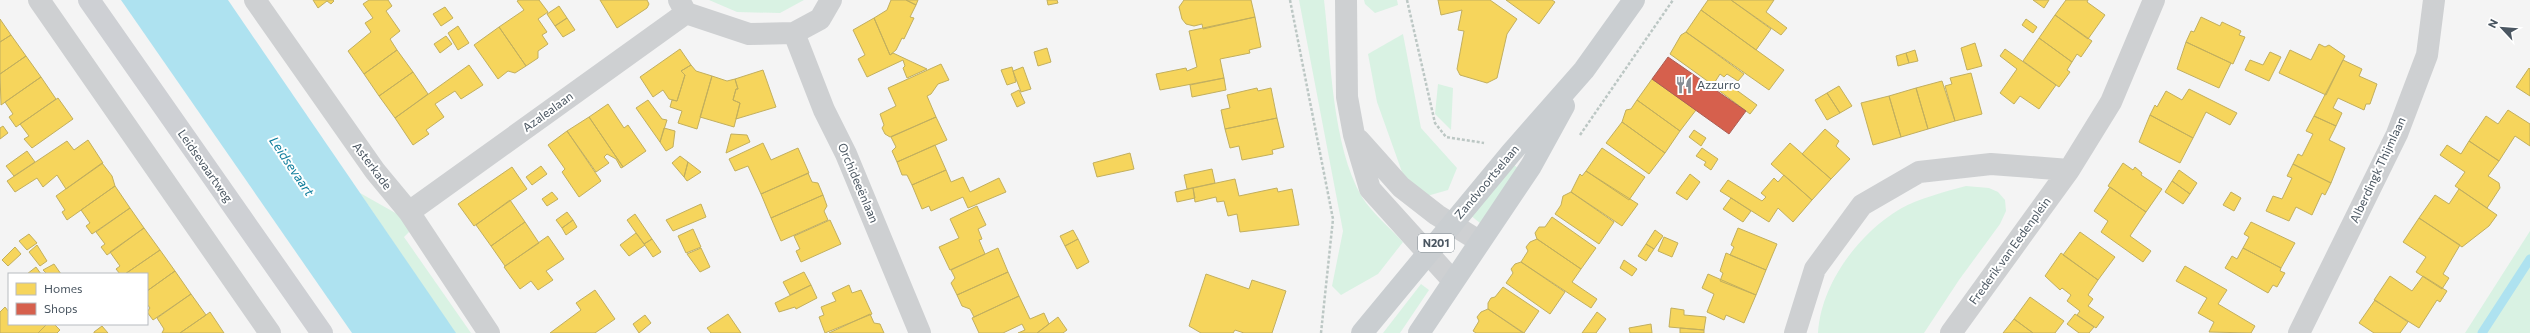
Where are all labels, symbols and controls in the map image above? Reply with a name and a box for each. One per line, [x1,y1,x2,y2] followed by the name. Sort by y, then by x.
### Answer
[2482,8,2522,48] north arrow
[2485,17,2500,30] text: N
[1674,75,1694,95] restaurant icon: Azzurro
[1697,77,1740,91] place label: Azzurro
[520,88,575,134] street label: Azalealaan
[2346,114,2408,225] street label: Alberdingk Thijmlaan
[176,126,236,205] street label: Leidsevaartweg
[266,133,318,199] water label: Leidsevaart
[350,139,395,192] street label: Asterkade
[836,140,882,225] street label: Orchideeënlaan
[1451,141,1521,221] street label: Zandvoortselaan
[1966,194,2053,307] street label: Frederik van Eedenplein
[1418,234,1454,252] road number: N201
[8,273,148,325] legend
[44,281,82,295] text: Homes
[44,301,78,315] text: Shops

